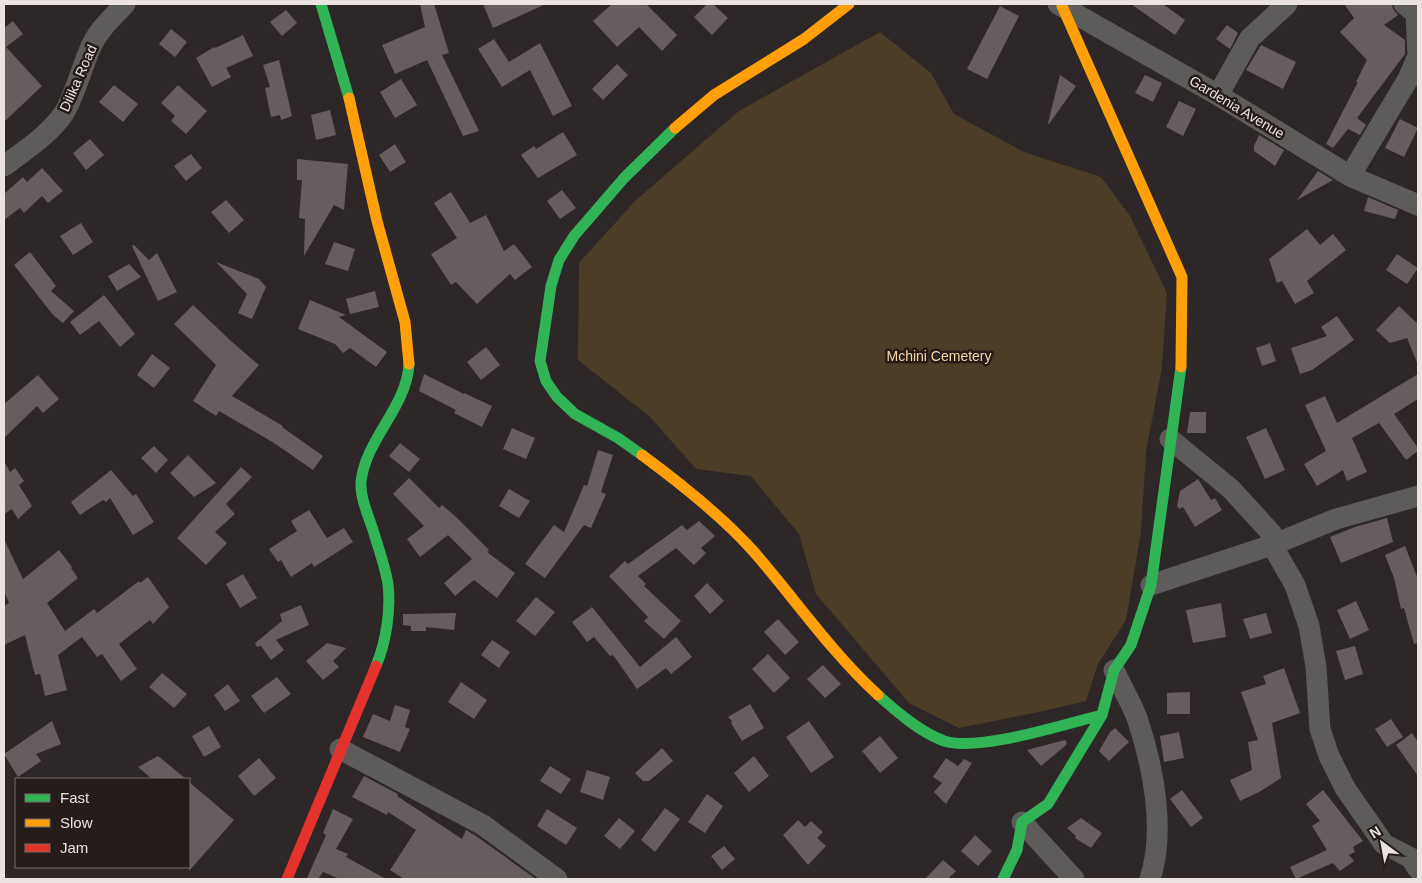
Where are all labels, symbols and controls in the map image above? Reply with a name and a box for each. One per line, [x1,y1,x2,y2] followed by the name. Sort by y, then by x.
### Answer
[56,42,100,114] street label: Dilika Road
[1187,72,1288,142] street label: Gardenia Avenue
[886,348,992,364] park label: Mchini Cemetery
[15,778,190,868] legend
[60,789,90,806] text: Fast
[60,814,93,831] text: Slow
[1357,818,1407,868] north arrow
[1367,823,1384,841] text: N
[60,839,88,856] text: Jam

